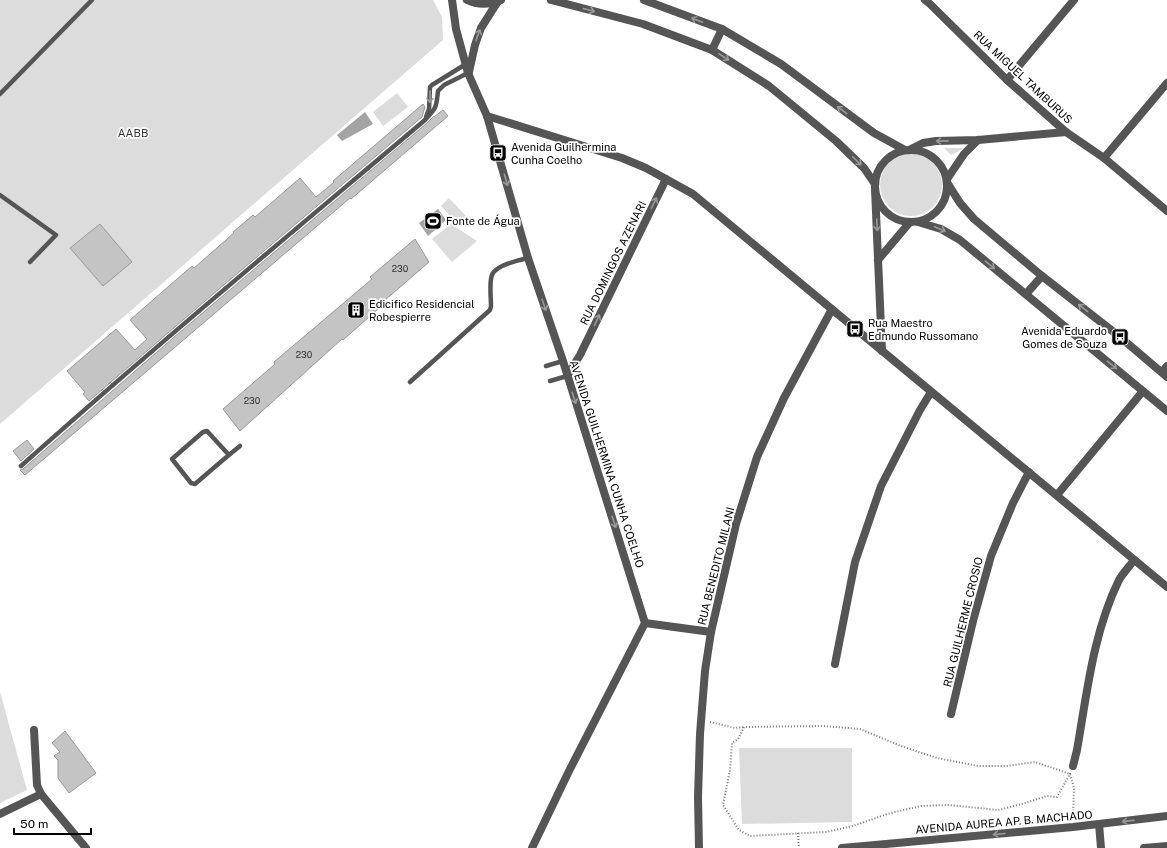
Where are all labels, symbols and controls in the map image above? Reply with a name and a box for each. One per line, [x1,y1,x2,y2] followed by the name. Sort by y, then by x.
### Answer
[582,7,595,14] one-way arrow
[691,15,703,23] one-way arrow
[971,28,1075,126] street label: RUA MIGUEL TAMBURUS
[475,30,483,42] one-way arrow
[718,53,729,61] one-way arrow
[426,90,433,103] one-way arrow
[837,106,848,114] one-way arrow
[118,127,148,139] park label: AABB
[936,137,949,145] one-way arrow
[511,141,616,166] place label: Avenida Guilhermina Cunha Coelho
[488,143,508,163] bus stop icon: Avenida Guilhermina Cunha Coelho
[852,156,862,166] one-way arrow
[503,173,510,186] one-way arrow
[651,198,658,210] one-way arrow
[578,199,648,327] street label: RUA DOMINGOS AZENARI
[423,211,443,231] sports icon: Fonte de Água
[446,214,520,227] place label: Fonte de Água
[873,218,880,231] one-way arrow
[933,226,945,233] one-way arrow
[985,260,996,269] one-way arrow
[392,263,409,274] house number: 230
[369,298,475,323] place label: Edicifico Residencial Robespierre
[540,298,548,310] one-way arrow
[346,300,366,320] building icon: Edicifico Residencial Robespierre
[1077,304,1088,312] one-way arrow
[594,315,601,327] one-way arrow
[868,317,978,342] place label: Rua Maestro Edmundo Russomano
[845,319,865,339] bus stop icon: Rua Maestro Edmundo Russomano
[1021,325,1107,350] place label: Avenida Eduardo Gomes de Souza
[1110,327,1130,347] bus stop icon: Avenida Eduardo Gomes de Souza
[296,349,313,360] house number: 230
[568,359,646,569] street label: AVENIDA GUILHERMINA CUNHA COELHO
[1107,361,1117,370] one-way arrow
[571,392,579,404] one-way arrow
[244,395,261,406] house number: 230
[696,506,736,626] street label: RUA BENEDITO MILANI
[610,516,618,528] one-way arrow
[941,556,985,688] street label: RUA GUILHERME CROSIO
[915,808,1093,836] street label: AVENIDA AUREA AP. B. MACHADO
[14,810,91,836] scale bar
[20,817,48,831] text: 50 m
[1122,817,1135,825] one-way arrow
[993,830,1006,837] one-way arrow

